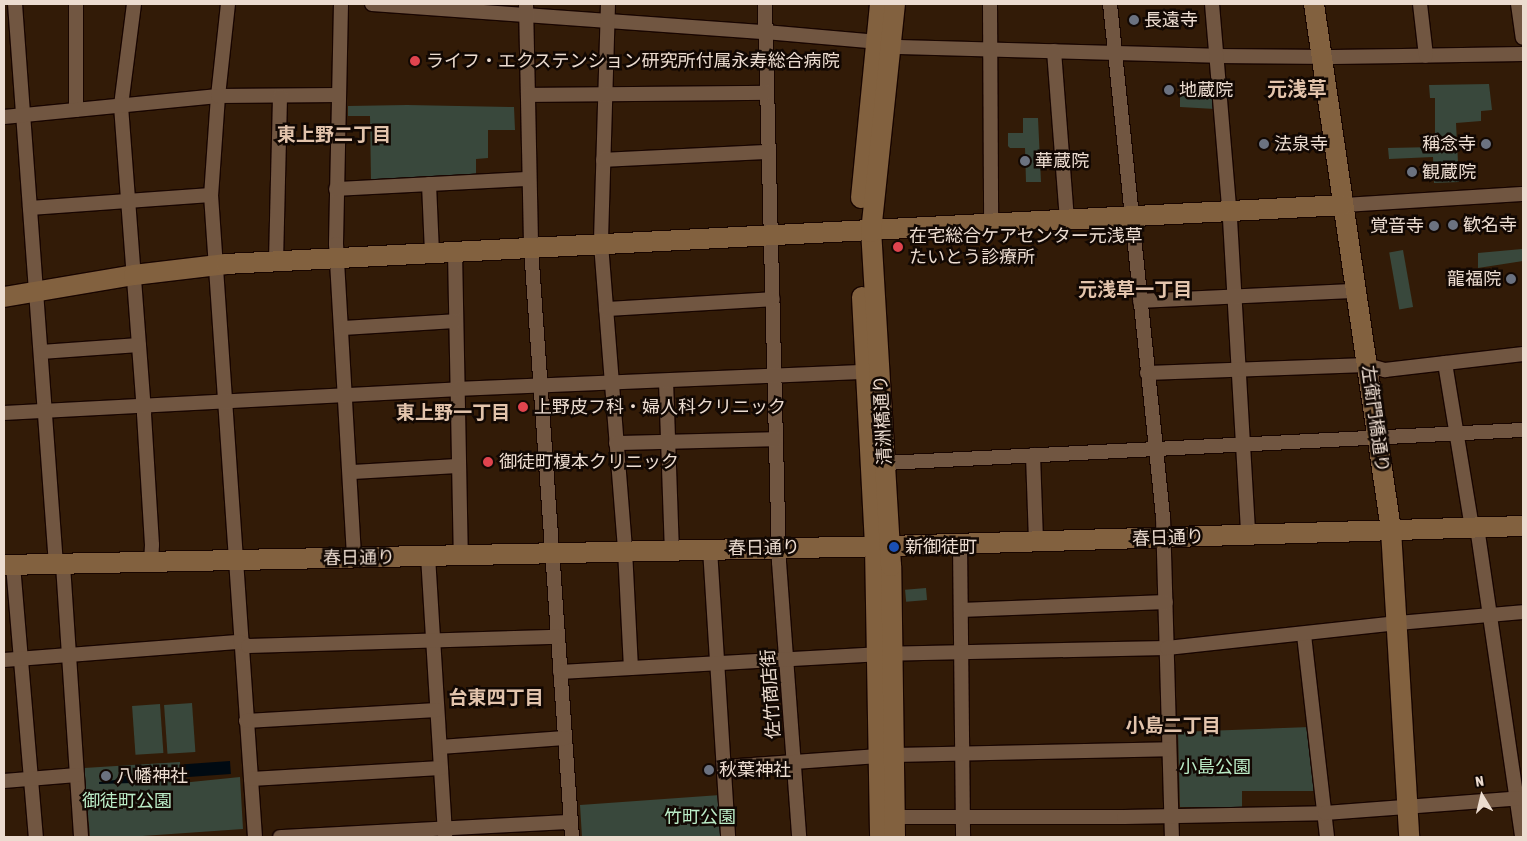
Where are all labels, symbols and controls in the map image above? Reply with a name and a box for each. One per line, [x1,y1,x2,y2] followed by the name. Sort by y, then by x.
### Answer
[1144,9,1198,31] place label: 長遠寺
[1128,14,1140,26] marker: 長遠寺
[426,50,840,72] place label: ライフ・エクステンション研究所付属永寿総合病院
[408,54,422,68] marker: ライフ・エクステンション研究所付属永寿総合病院
[1267,76,1327,100] district label: 元浅草
[1179,79,1233,101] place label: 地蔵院
[1163,84,1175,96] marker: 地蔵院
[277,124,391,146] district label: 東上野二丁目
[1274,133,1328,155] place label: 法泉寺
[1422,133,1476,155] place label: 稱念寺
[1258,138,1270,150] marker: 法泉寺
[1480,138,1492,150] marker: 稱念寺
[1035,150,1089,172] place label: 華蔵院
[1019,155,1031,167] marker: 華蔵院
[1422,161,1476,183] place label: 観蔵院
[1406,166,1418,178] marker: 観蔵院
[1463,214,1517,236] place label: 歓名寺
[1370,215,1424,237] place label: 覚音寺
[1447,219,1459,231] marker: 歓名寺
[1428,220,1440,232] marker: 覚音寺
[909,226,1143,268] place label: 在宅総合ケアセンター元浅草 たいとう診療所
[891,240,905,254] marker: 在宅総合ケアセンター元浅草 たいとう診療所
[1447,268,1501,290] place label: 龍福院
[1505,273,1517,285] marker: 龍福院
[1078,279,1192,301] district label: 元浅草一丁目
[1357,364,1393,474] street label: 左衛門橋通り
[870,374,896,466] street label: 清洲橋通り
[534,396,786,418] place label: 上野皮フ科・婦人科クリニック
[516,400,530,414] marker: 上野皮フ科・婦人科クリニック
[396,402,510,424] district label: 東上野一丁目
[499,451,679,473] place label: 御徒町榎本クリニック
[481,455,495,469] marker: 御徒町榎本クリニック
[1132,526,1204,550] street label: 春日通り
[905,536,977,558] place label: 新御徒町
[728,537,800,559] street label: 春日通り
[887,540,901,554] marker: 新御徒町
[323,547,395,569] street label: 春日通り
[757,648,785,740] street label: 佐竹商店街
[449,687,543,709] district label: 台東四丁目
[1126,715,1220,737] district label: 小島二丁目
[1179,756,1251,778] park label: 小島公園
[719,759,791,781] place label: 秋葉神社
[703,764,715,776] marker: 秋葉神社
[116,765,188,787] place label: 八幡神社
[100,770,112,782] marker: 八幡神社
[1457,771,1507,821] north arrow
[1474,773,1485,790] text: N
[82,790,172,812] park label: 御徒町公園
[664,806,736,828] park label: 竹町公園

